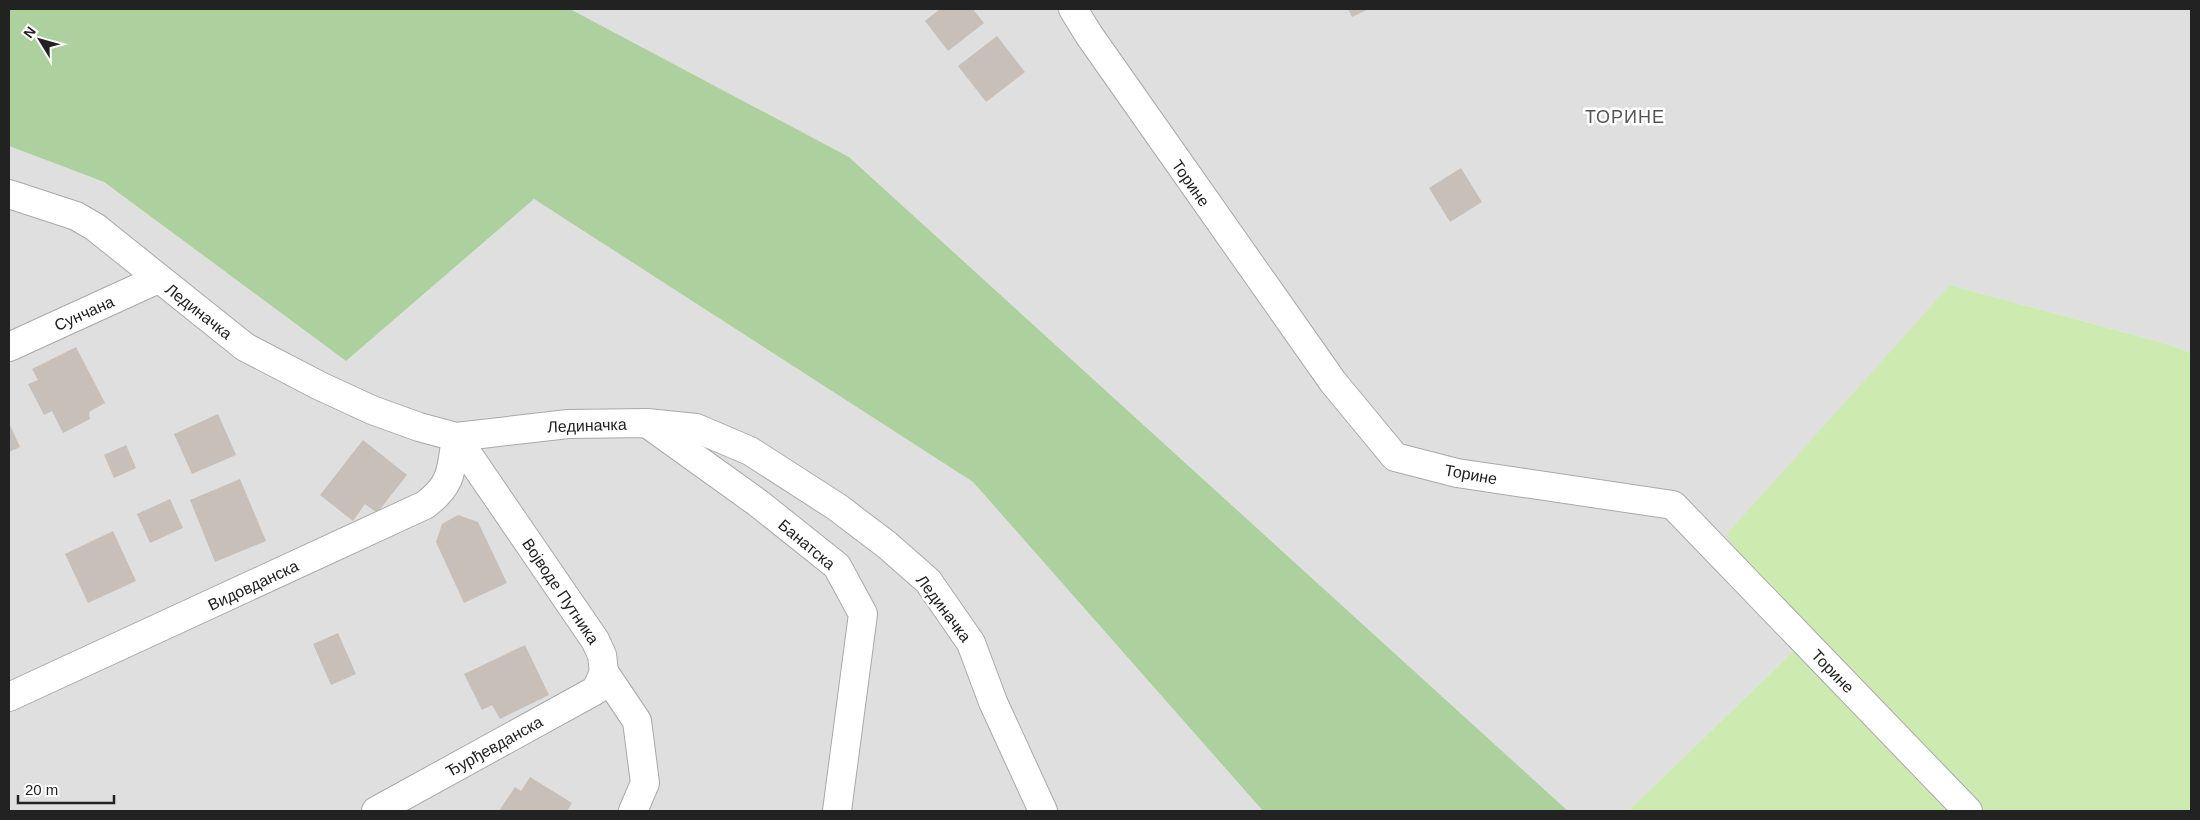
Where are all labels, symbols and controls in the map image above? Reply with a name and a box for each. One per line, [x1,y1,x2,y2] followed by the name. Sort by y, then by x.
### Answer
[15,15,65,65] north arrow
[20,23,39,41] text: N
[1585,107,1665,127] district label: ТОРИНЕ
[1168,157,1213,210] street label: Торине
[162,280,235,343] street label: Лединачка
[52,293,117,334] street label: Сунчана
[547,416,627,435] street label: Лединачка
[1443,462,1499,487] street label: Торине
[775,516,838,573] street label: Банатска
[519,535,602,647] street label: Војводе Путника
[205,557,301,614] street label: Видовданска
[913,572,974,645] street label: Лединачка
[1808,646,1857,696] street label: Торине
[443,713,546,780] street label: Ђурђевданска
[18,772,114,804] scale bar
[25,781,58,798] text: 20 m

